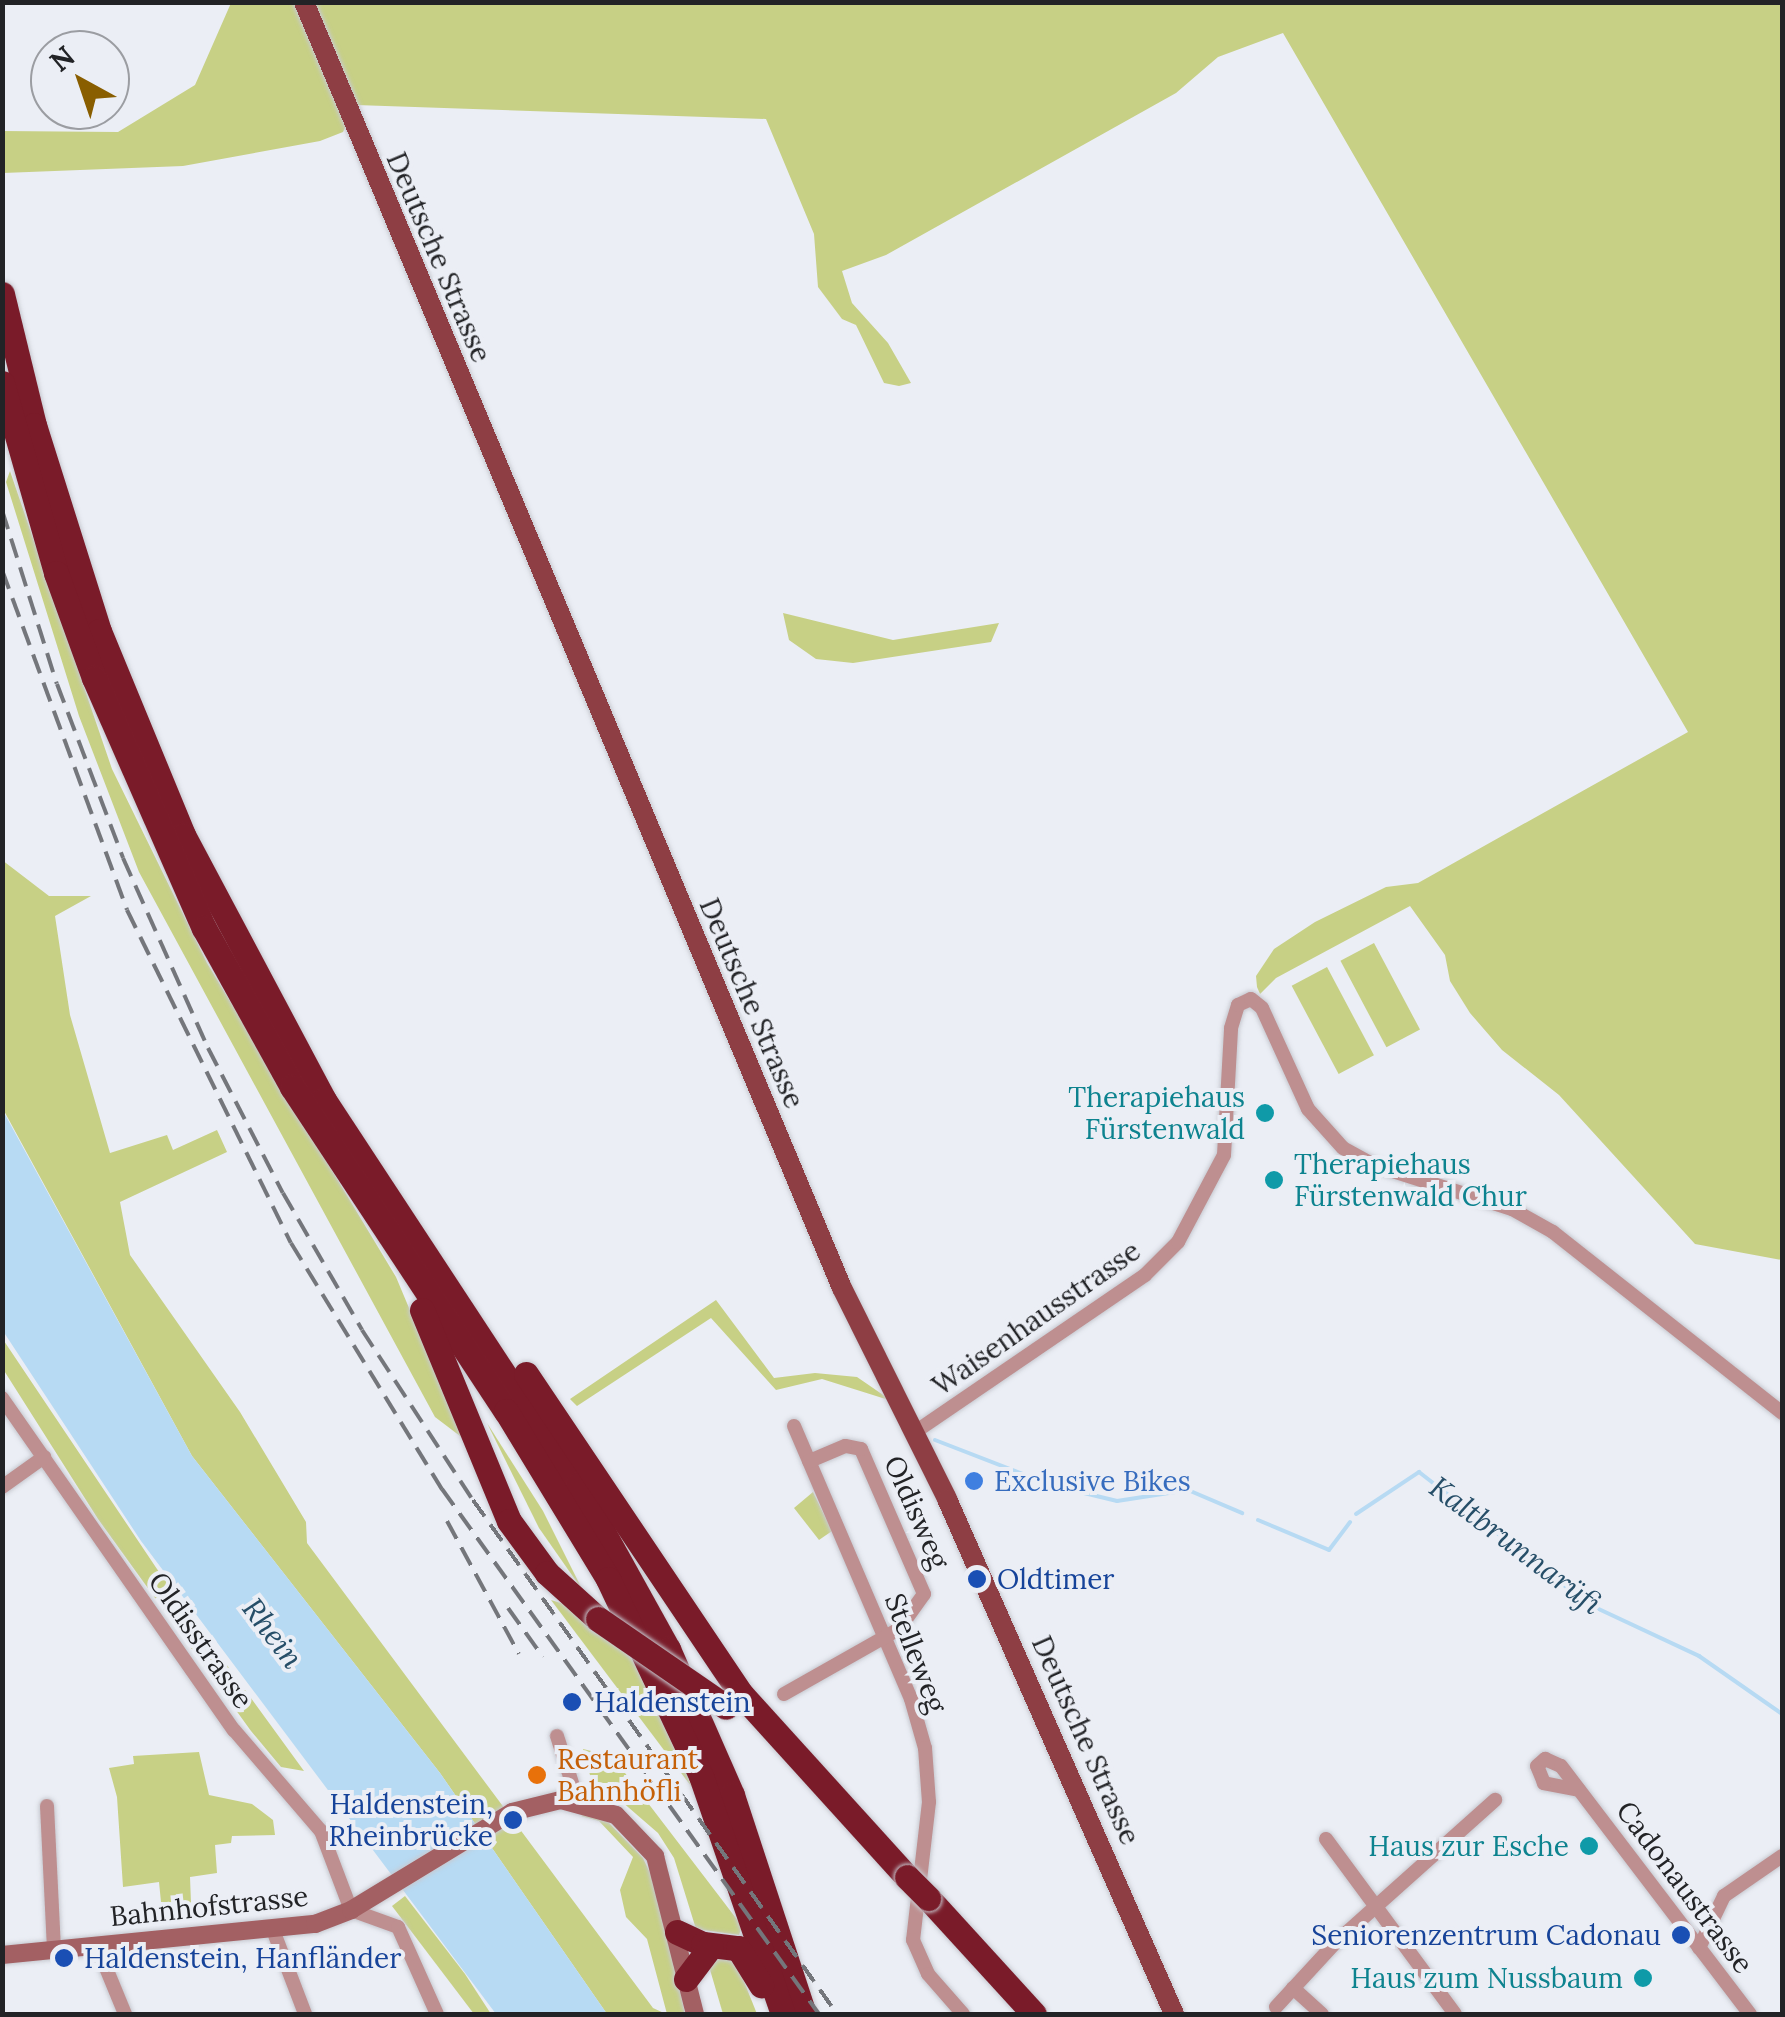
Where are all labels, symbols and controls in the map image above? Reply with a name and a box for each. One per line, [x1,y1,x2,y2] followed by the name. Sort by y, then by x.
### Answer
[30,30,130,130] north arrow
[42,38,82,79] text: N
[380,147,498,367] street label: Deutsche Strasse
[693,893,811,1113] street label: Deutsche Strasse
[1068,1080,1245,1146] place label: Therapiehaus Fürstenwald
[1254,1102,1276,1124] marker: Therapiehaus Fürstenwald
[1294,1147,1527,1213] place label: Therapiehaus Fürstenwald Chur
[1263,1169,1285,1191] marker: Therapiehaus Fürstenwald Chur
[926,1234,1146,1402] street label: Waisenhausstrasse
[877,1450,957,1574] street label: Oldisweg
[994,1464,1191,1498] place label: Exclusive Bikes
[1423,1468,1609,1622] water label: Kaltbrunnarüfi
[963,1470,985,1492] marker: Exclusive Bikes
[997,1562,1114,1596] place label: Oldtimer
[142,1565,260,1715] street label: Oldisstrasse
[966,1568,988,1590] marker: Oldtimer
[878,1589,954,1717] street label: Stelleweg
[235,1591,311,1675] water label: Rhein
[1025,1630,1147,1850] street label: Deutsche Strasse
[594,1685,750,1719] place label: Haldenstein
[559,1689,585,1715] marker: Haldenstein
[557,1742,698,1808] place label: Restaurant Bahnhöfli
[526,1764,548,1786] marker: Restaurant Bahnhöfli
[329,1787,493,1853] place label: Haldenstein, Rheinbrücke
[1609,1794,1761,1980] street label: Cadonaustrasse
[502,1809,524,1831] marker: Haldenstein, Rheinbrücke
[1368,1829,1569,1863] place label: Haus zur Esche
[1578,1835,1600,1857] marker: Haus zur Esche
[108,1879,310,1933] street label: Bahnhofstrasse
[1311,1918,1661,1952] place label: Seniorenzentrum Cadonau
[1670,1924,1692,1946] marker: Seniorenzentrum Cadonau
[84,1941,401,1975] place label: Haldenstein, Hanfländer
[53,1947,75,1969] marker: Haldenstein, Hanfländer
[1350,1961,1623,1995] place label: Haus zum Nussbaum
[1632,1967,1654,1989] marker: Haus zum Nussbaum

